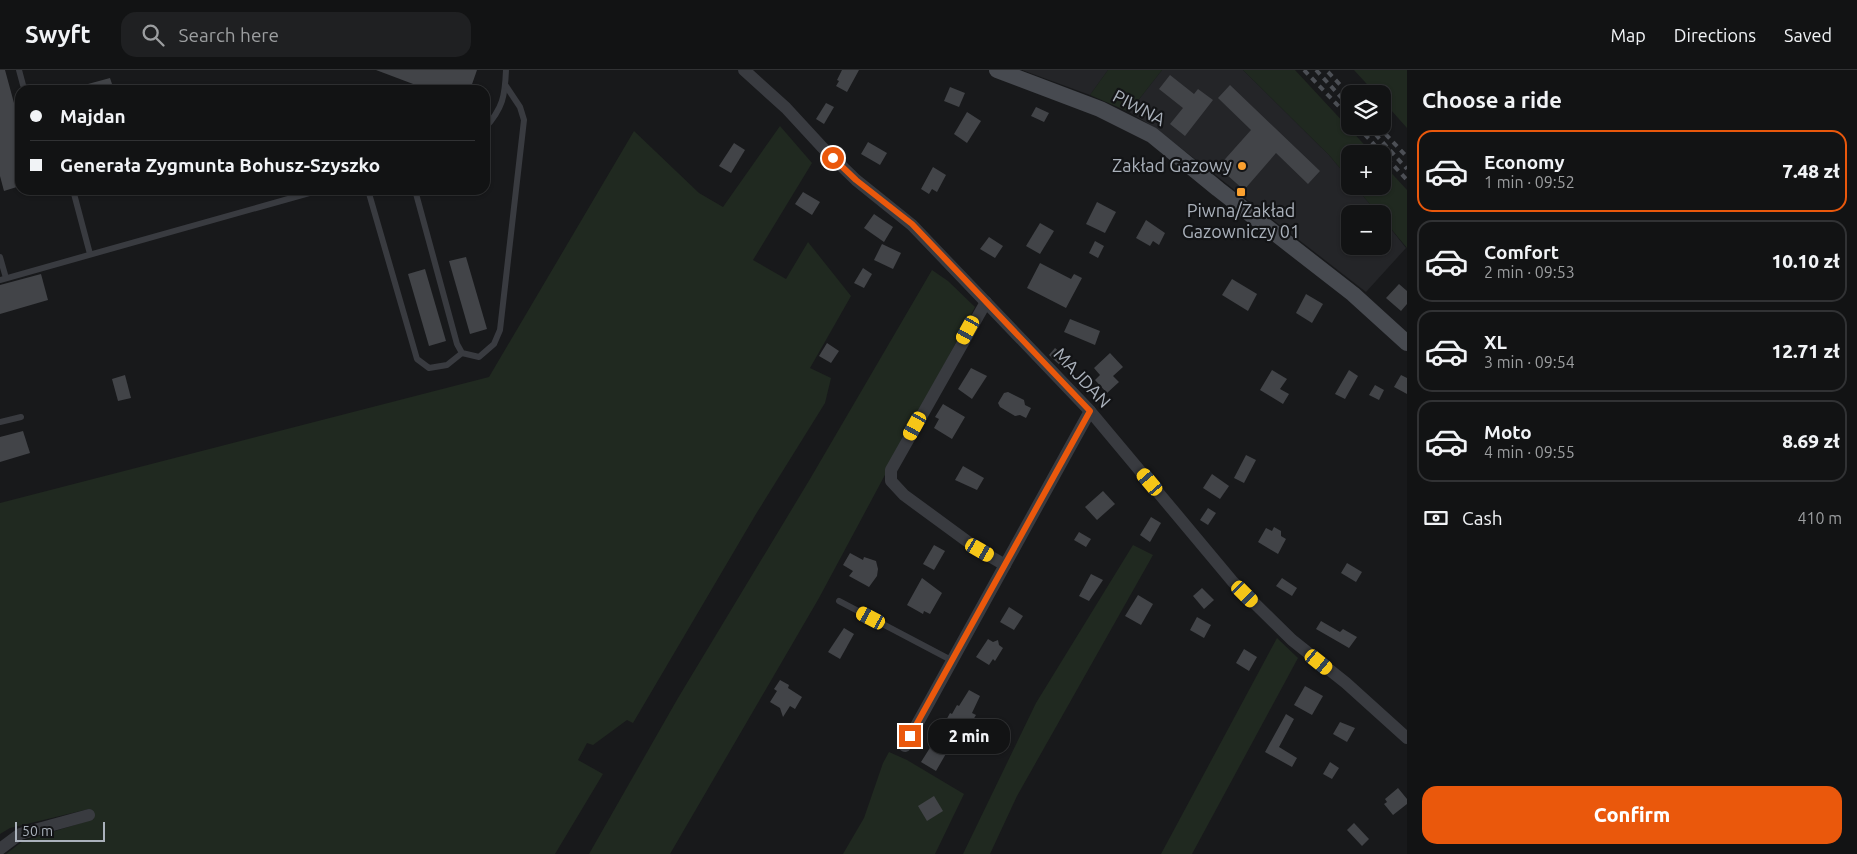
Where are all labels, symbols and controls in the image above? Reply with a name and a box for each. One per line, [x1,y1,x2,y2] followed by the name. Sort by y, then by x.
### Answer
[121,12,471,57] search box
[25,21,91,48] text: Swyft
[139,21,167,49] icon: search
[179,24,279,46] text: Search here
[1610,25,1646,45] text: Map
[1674,25,1756,45] text: Directions
[1784,25,1832,45] text: Saved
[1110,85,1169,129] street label: PIWNA
[1341,85,1391,255] map controls
[1341,85,1391,135] button: layers
[1422,87,1562,112] text: Choose a ride
[60,105,126,127] text: Majdan
[1341,145,1391,195] button: +
[822,147,844,169] route start
[1424,149,1469,194] icon: car
[1484,151,1565,173] text: Economy
[60,154,380,176] text: Generała Zygmunta Bohusz-Szyszko
[1112,155,1232,175] place label: Zakład Gazowy
[1236,160,1248,172] marker: Zakład Gazowy
[1782,160,1840,182] text: 7.48 zł
[1484,173,1575,191] text: 1 min · 09:52
[1235,186,1247,198] marker: Piwna/Zakład Gazowniczy 01
[1182,200,1300,241] place label: Piwna/Zakład Gazowniczy 01
[1341,205,1391,255] button: −
[1424,239,1469,284] icon: car
[1484,241,1559,263] text: Comfort
[1771,250,1840,272] text: 10.10 zł
[1484,263,1575,281] text: 2 min · 09:53
[954,313,981,347] car
[1424,329,1469,374] icon: car
[1484,331,1507,353] text: XL
[1771,340,1840,362] text: 12.71 zł
[1050,344,1115,411] street label: MAJDAN
[1484,353,1575,371] text: 3 min · 09:54
[901,409,928,443] car
[1424,419,1469,464] icon: car
[1484,421,1532,443] text: Moto
[1782,430,1840,452] text: 8.69 zł
[1484,443,1575,461] text: 4 min · 09:55
[1134,466,1165,498] car
[1422,504,1450,532] icon: cash
[1462,507,1503,529] text: Cash
[1797,509,1842,527] text: 410 m
[963,536,996,564] car
[1229,578,1260,610] car
[854,604,887,632] car
[1302,647,1335,677] car
[928,718,1010,754] callout: 2 min
[899,725,921,747] route end
[949,727,989,745] text: 2 min
[1422,786,1842,844] button: Confirm
[15,819,105,842] scale bar
[22,823,53,839] text: 50 m

